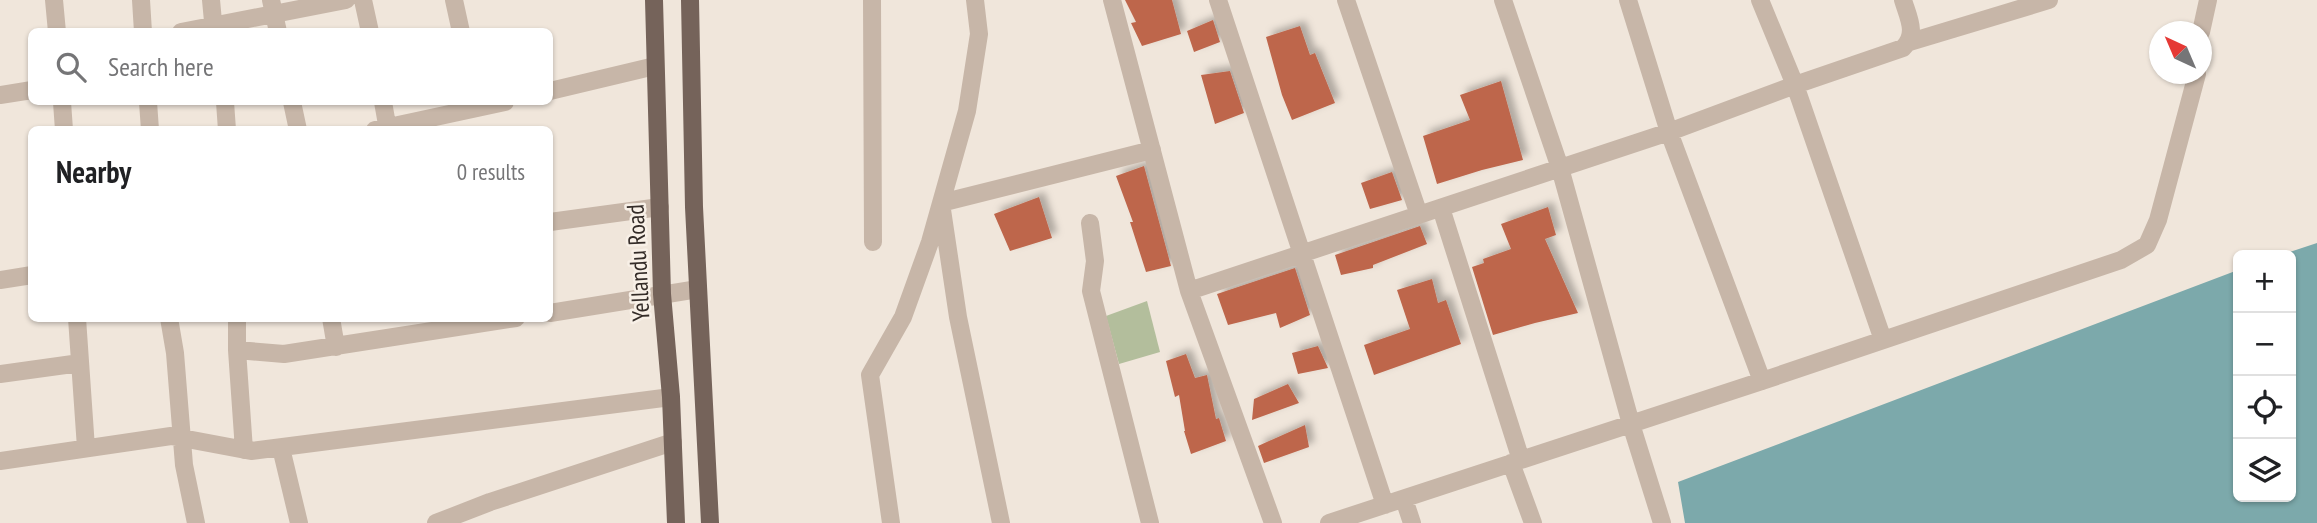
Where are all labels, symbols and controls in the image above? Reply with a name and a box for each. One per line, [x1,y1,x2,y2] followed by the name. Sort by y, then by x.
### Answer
[2149,21,2212,84] north arrow
[28,28,553,105] search box
[52,48,90,86] icon: search
[108,50,214,83] text: Search here
[56,152,131,191] text: Nearby
[457,157,525,186] text: 0 results
[619,204,657,322] street label: Yellandu Road
[2233,250,2296,502] map controls
[2233,250,2296,313] button: +
[2233,313,2296,376] button: −
[2233,376,2296,439] button: locate
[2233,439,2296,502] button: layers

